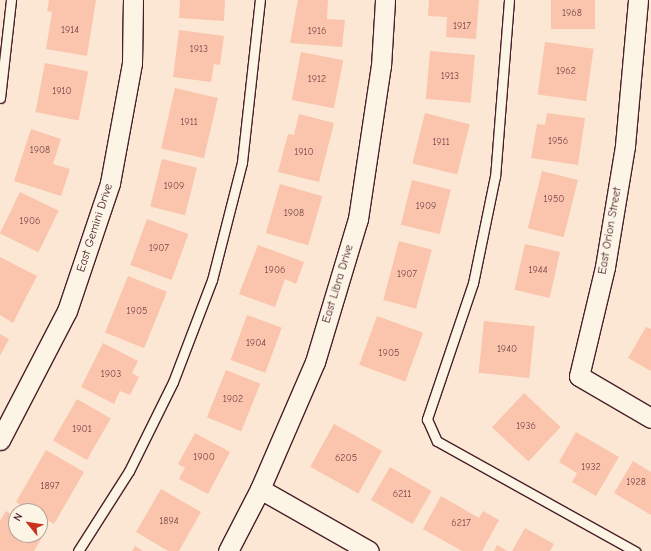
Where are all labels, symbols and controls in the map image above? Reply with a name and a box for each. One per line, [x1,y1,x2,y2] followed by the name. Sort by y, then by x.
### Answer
[562,8,582,20] house number: 1968
[453,21,471,33] house number: 1917
[61,25,79,37] house number: 1914
[308,26,326,38] house number: 1916
[190,44,208,56] house number: 1913
[556,66,576,78] house number: 1962
[441,71,459,83] house number: 1913
[308,74,326,86] house number: 1912
[52,86,72,98] house number: 1910
[180,117,198,129] house number: 1911
[548,136,568,148] house number: 1956
[432,137,450,149] house number: 1911
[30,145,50,157] house number: 1908
[294,147,314,159] house number: 1910
[164,181,184,193] house number: 1909
[74,182,116,274] street label: East Gemini Drive
[595,186,625,276] street label: East Orion Street
[544,194,564,206] house number: 1950
[416,201,436,213] house number: 1909
[284,208,304,220] house number: 1908
[20,216,40,228] house number: 1906
[149,243,169,255] house number: 1907
[319,243,357,325] street label: East Libra Drive
[265,265,285,277] house number: 1906
[529,265,547,277] house number: 1944
[397,269,417,281] house number: 1907
[127,306,147,318] house number: 1905
[246,338,266,350] house number: 1904
[497,344,517,356] house number: 1940
[379,348,399,360] house number: 1905
[101,369,121,381] house number: 1903
[223,394,243,406] house number: 1902
[516,421,536,433] house number: 1936
[72,424,92,436] house number: 1901
[193,452,215,464] house number: 1900
[335,453,357,465] house number: 6205
[581,462,601,474] house number: 1932
[626,477,646,489] house number: 1928
[40,481,60,493] house number: 1897
[393,489,411,501] house number: 6211
[8,503,48,543] north arrow
[11,511,25,524] text: N
[159,516,179,528] house number: 1894
[451,518,471,530] house number: 6217

